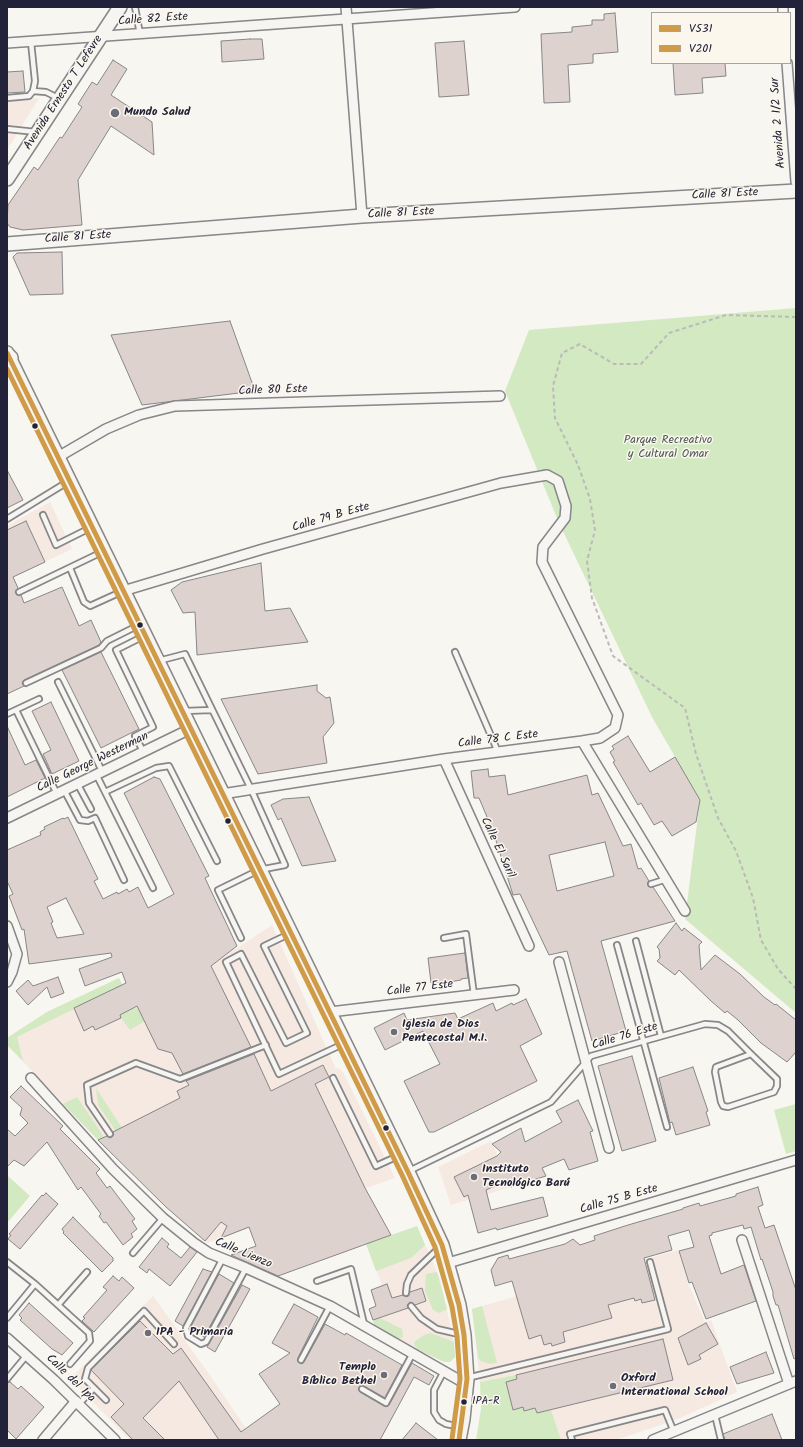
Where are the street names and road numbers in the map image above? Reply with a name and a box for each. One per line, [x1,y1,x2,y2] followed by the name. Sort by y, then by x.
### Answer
[118,10,188,30] street label: Calle 82 Este
[22,33,106,153] street label: Avenida Ernesto T Lefevre
[769,77,789,169] street label: Avenida 2 1/2 Sur
[691,186,759,204] street label: Calle 81 Este
[367,205,435,223] street label: Calle 81 Este
[44,228,112,248] street label: Calle 81 Este
[238,383,308,399] street label: Calle 80 Este
[291,500,371,536] street label: Calle 79 B Este
[457,728,539,752] street label: Calle 78 C Este
[35,730,151,796] street label: Calle George Westerman
[477,815,517,881] street label: Calle El Saril
[386,978,454,1000] street label: Calle 77 Este
[590,1020,660,1054] street label: Calle 76 Este
[578,1182,660,1218] street label: Calle 75 B Este
[212,1235,274,1273] street label: Calle Lienzo
[42,1352,98,1406] street label: Calle del Ipa

